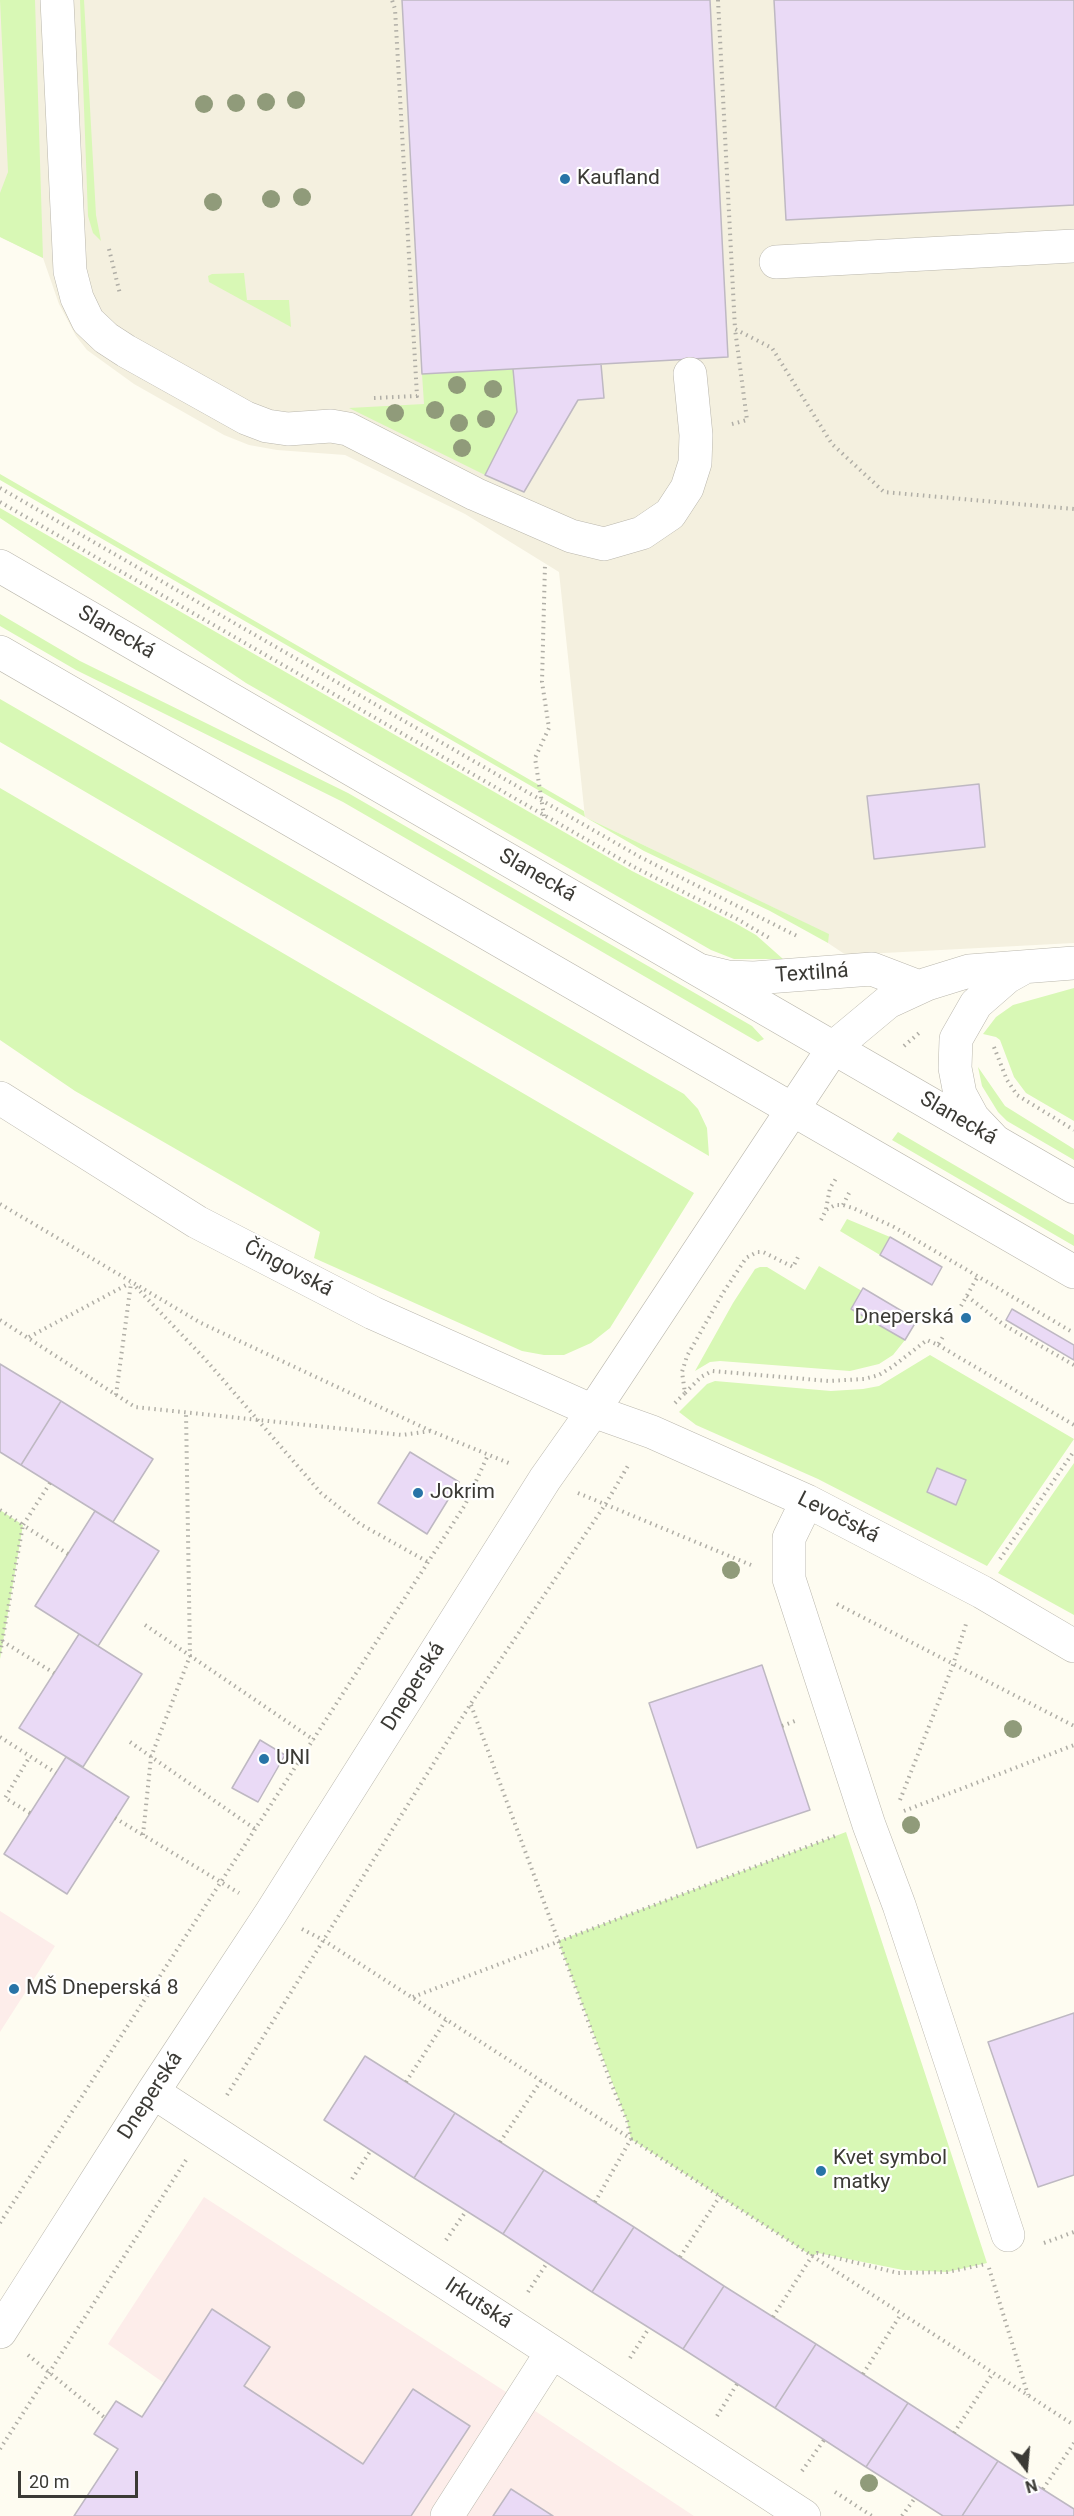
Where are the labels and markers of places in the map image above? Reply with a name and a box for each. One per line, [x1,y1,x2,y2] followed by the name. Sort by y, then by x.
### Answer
[577,166,660,192] place label: Kaufland
[558,172,572,186] marker: Kaufland
[855,1305,954,1331] place label: Dneperská
[959,1311,973,1325] marker: Dneperská
[430,1480,495,1506] place label: Jokrim
[411,1486,425,1500] marker: Jokrim
[276,1746,310,1772] place label: UNI
[257,1752,271,1766] marker: UNI
[26,1976,178,2002] place label: MŠ Dneperská 8
[7,1982,21,1996] marker: MŠ Dneperská 8
[833,2146,947,2196] place label: Kvet symbol matky
[814,2164,828,2178] marker: Kvet symbol matky

